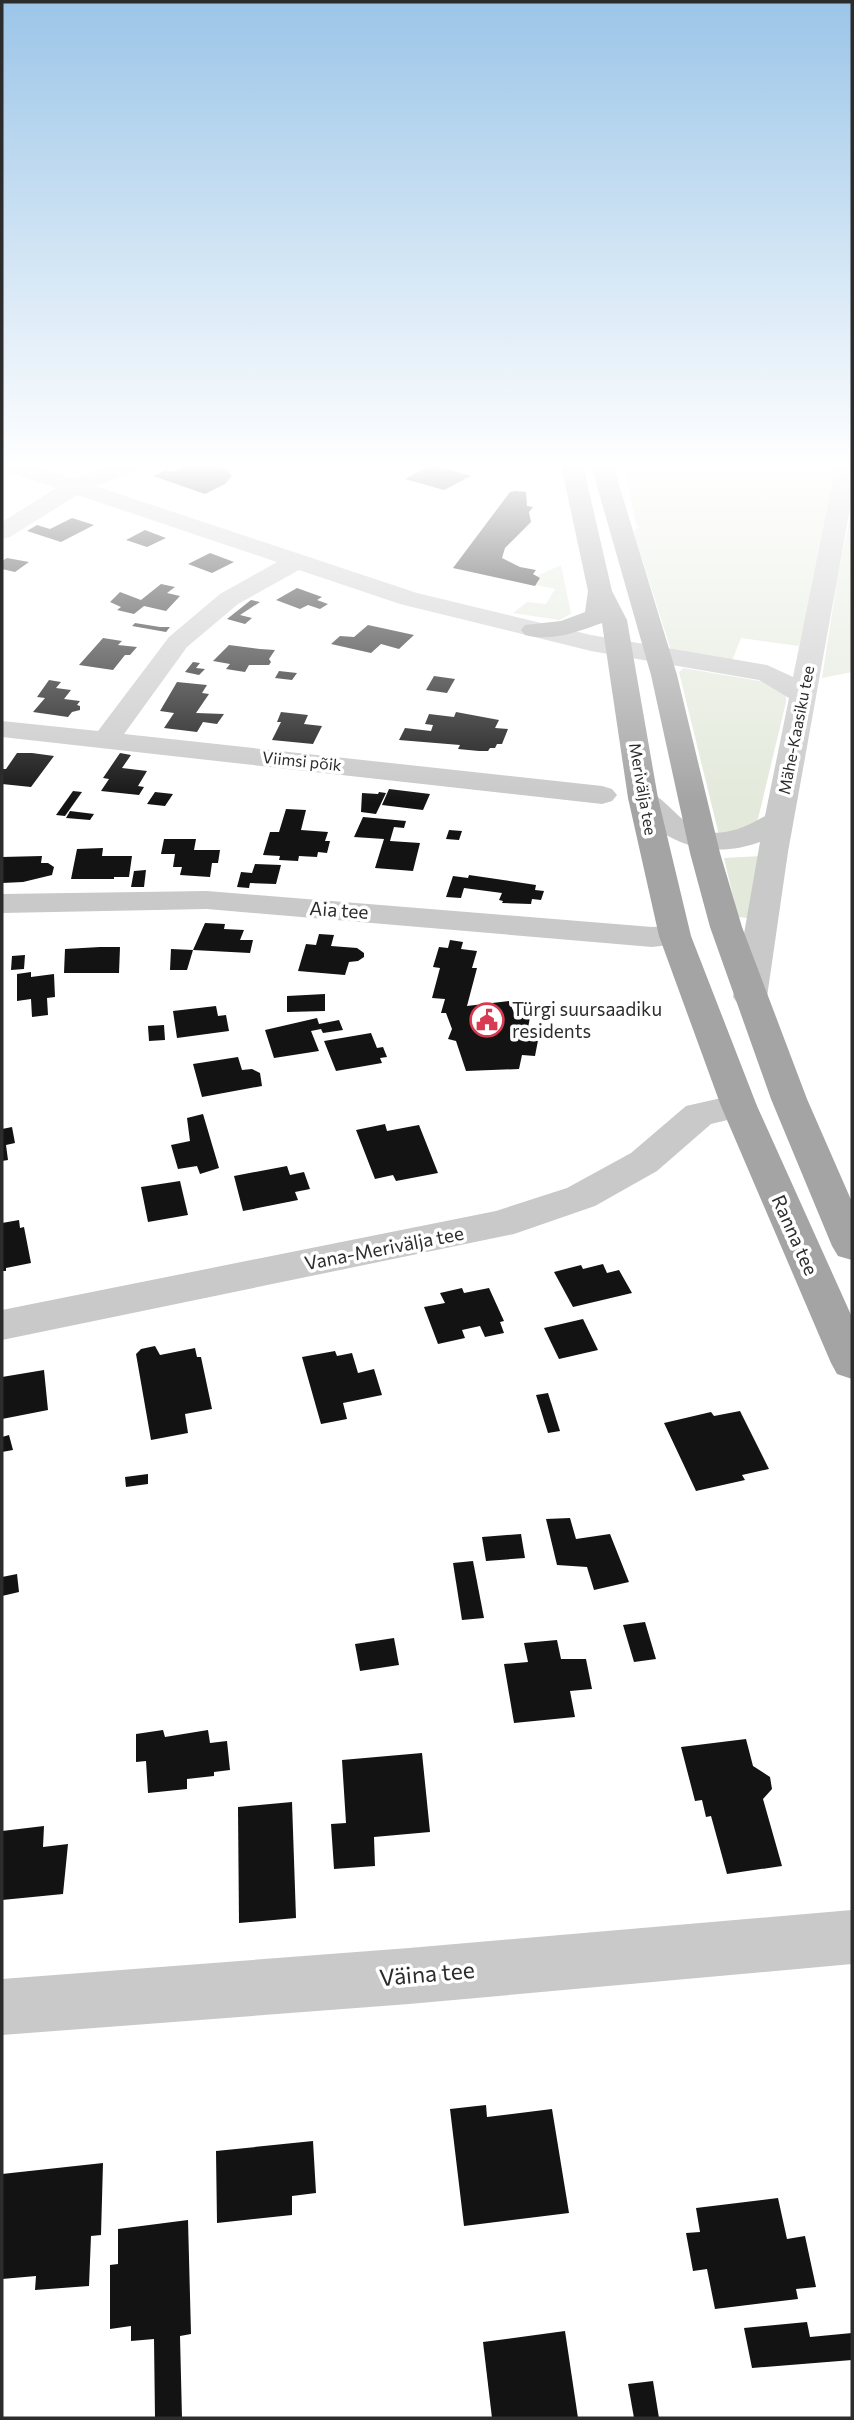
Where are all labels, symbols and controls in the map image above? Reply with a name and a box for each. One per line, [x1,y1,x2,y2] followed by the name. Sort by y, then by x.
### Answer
[774,664,817,796] street label: Mähe-Kaasiku tee
[626,741,661,837] street label: Merivälja tee
[262,747,343,774] street label: Viimsi põik
[309,896,369,923] street label: Aia tee
[512,997,662,1042] place label: Türgi suursaadiku residents
[468,1001,506,1039] public building icon: Türgi suursaadiku residents
[768,1191,823,1279] street label: Ranna tee
[302,1221,466,1274] street label: Vana-Merivälja tee
[378,1955,476,1991] street label: Väina tee

